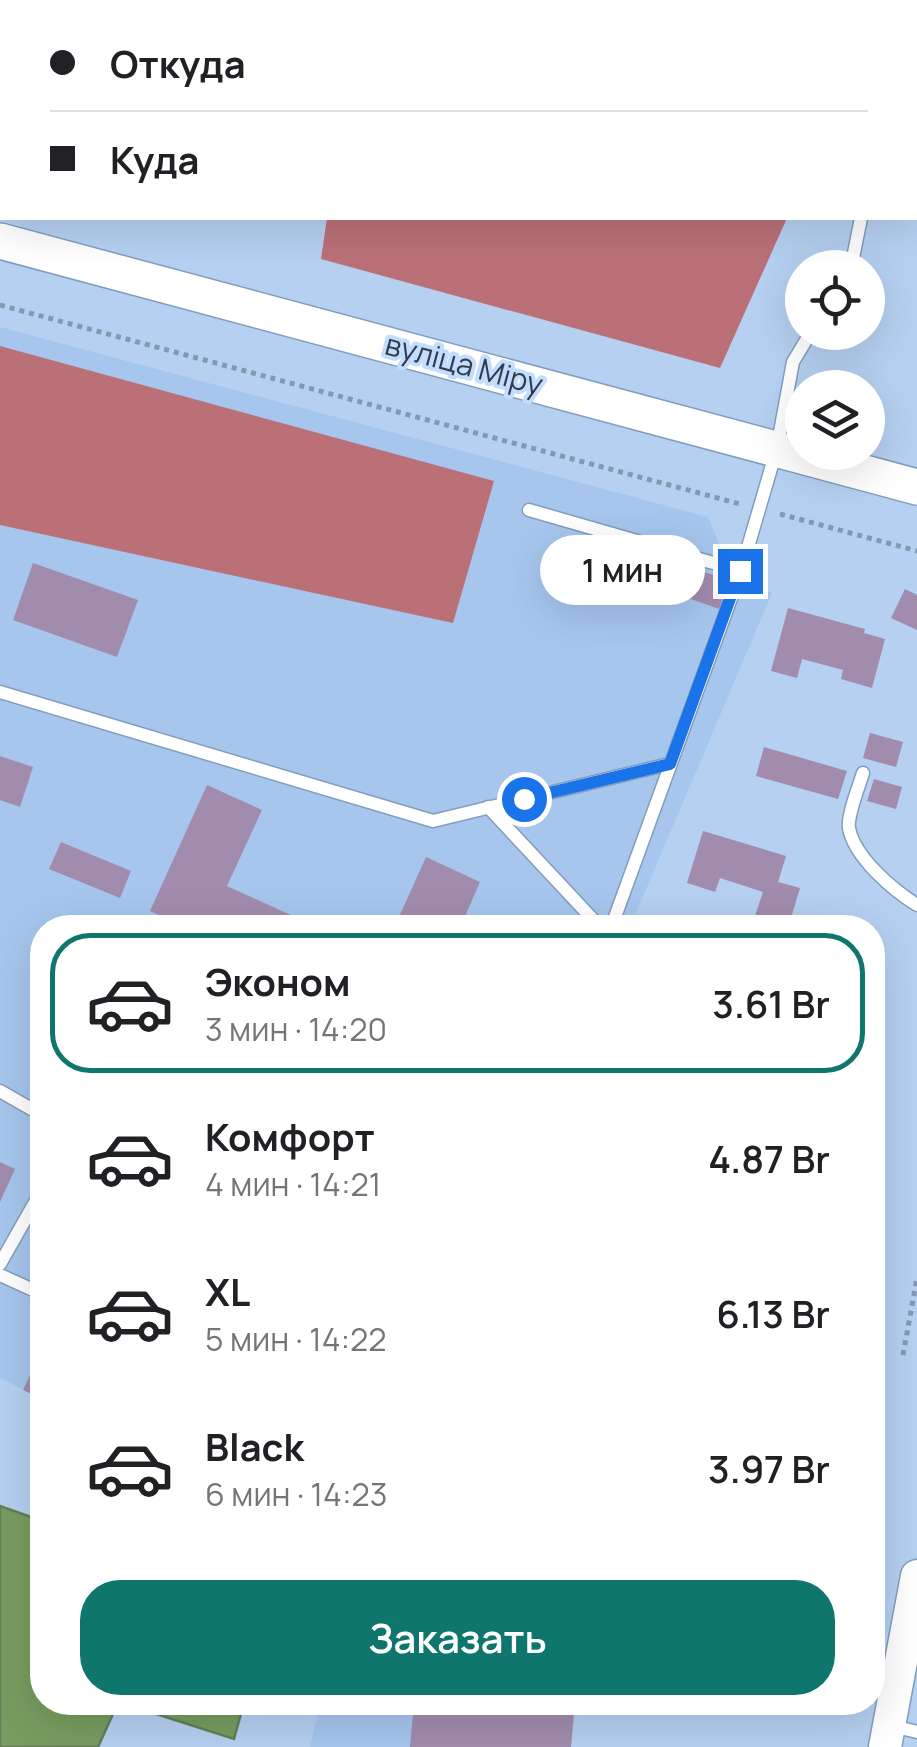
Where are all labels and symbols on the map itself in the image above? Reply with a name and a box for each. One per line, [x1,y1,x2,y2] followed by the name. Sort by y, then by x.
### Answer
[381,323,548,404] street label: вуліца Міру
[540,536,705,606] callout: 1 мин
[718,549,763,594] route end
[502,777,547,822] route start

